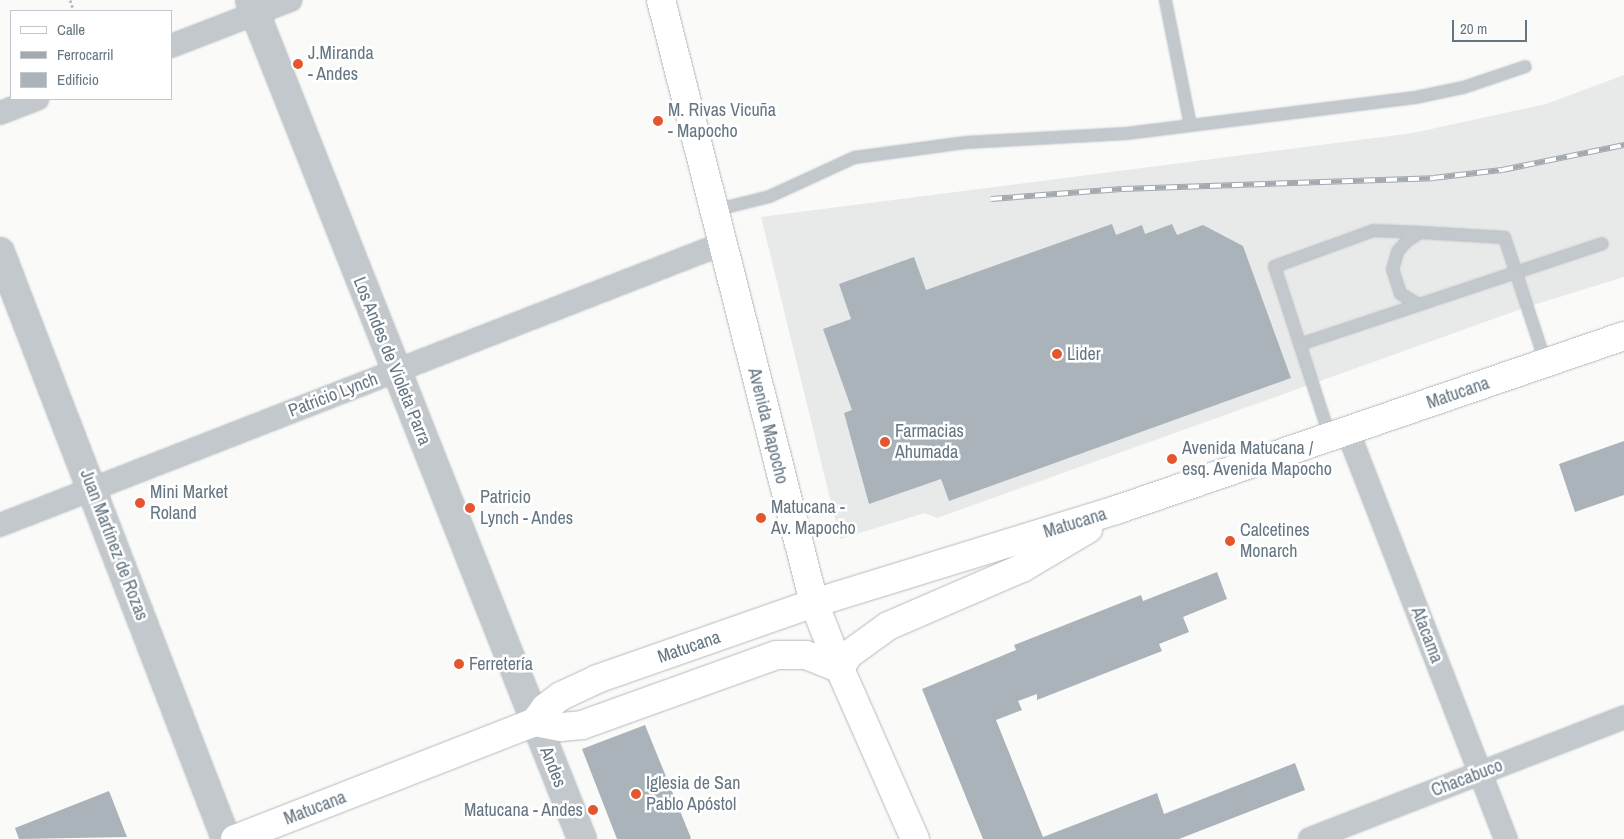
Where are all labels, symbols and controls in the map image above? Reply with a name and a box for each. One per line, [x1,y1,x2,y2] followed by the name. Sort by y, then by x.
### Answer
[10,10,172,100] legend
[1454,10,1529,42] scale bar
[1460,18,1487,39] text: 20 m
[57,19,85,40] text: Calle
[308,43,374,86] place label: J.Miranda - Andes
[57,44,113,65] text: Ferrocarril
[292,58,304,70] marker: J.Miranda - Andes
[57,69,99,90] text: Edificio
[668,100,776,142] place label: M. Rivas Vicuña - Mapocho
[652,115,664,127] marker: M. Rivas Vicuña - Mapocho
[348,273,436,449] street label: Los Andes de Violeta Parra
[1067,343,1101,365] place label: Lider
[1051,348,1063,360] marker: Lider
[743,366,793,486] street label: Avenida Mapocho
[285,368,381,422] street label: Patricio Lynch
[1424,372,1492,414] street label: Matucana
[895,421,964,464] place label: Farmacias Ahumada
[879,436,891,448] marker: Farmacias Ahumada
[1182,438,1333,480] place label: Avenida Matucana / esq. Avenida Mapocho
[1166,453,1178,465] marker: Avenida Matucana / esq. Avenida Mapocho
[75,466,153,624] street label: Juan Martínez de Rozas
[150,482,228,524] place label: Mini Market Roland
[480,487,574,530] place label: Patricio Lynch - Andes
[134,497,146,509] marker: Mini Market Roland
[771,497,856,540] place label: Matucana - Av. Mapocho
[464,502,476,514] marker: Patricio Lynch - Andes
[1041,503,1109,543] street label: Matucana
[755,512,767,524] marker: Matucana - Av. Mapocho
[1240,520,1310,562] place label: Calcetines Monarch
[1224,535,1236,547] marker: Calcetines Monarch
[1406,604,1448,666] street label: Atacama
[655,626,723,668] street label: Matucana
[469,653,533,675] place label: Ferretería
[453,658,465,670] marker: Ferretería
[535,744,571,790] street label: Andes
[1428,755,1506,801] street label: Chacabuco
[646,773,740,816] place label: Iglesia de San Pablo Apóstol
[281,786,349,830] street label: Matucana
[630,788,642,800] marker: Iglesia de San Pablo Apóstol
[463,799,583,821] place label: Matucana - Andes
[587,804,599,816] marker: Matucana - Andes

